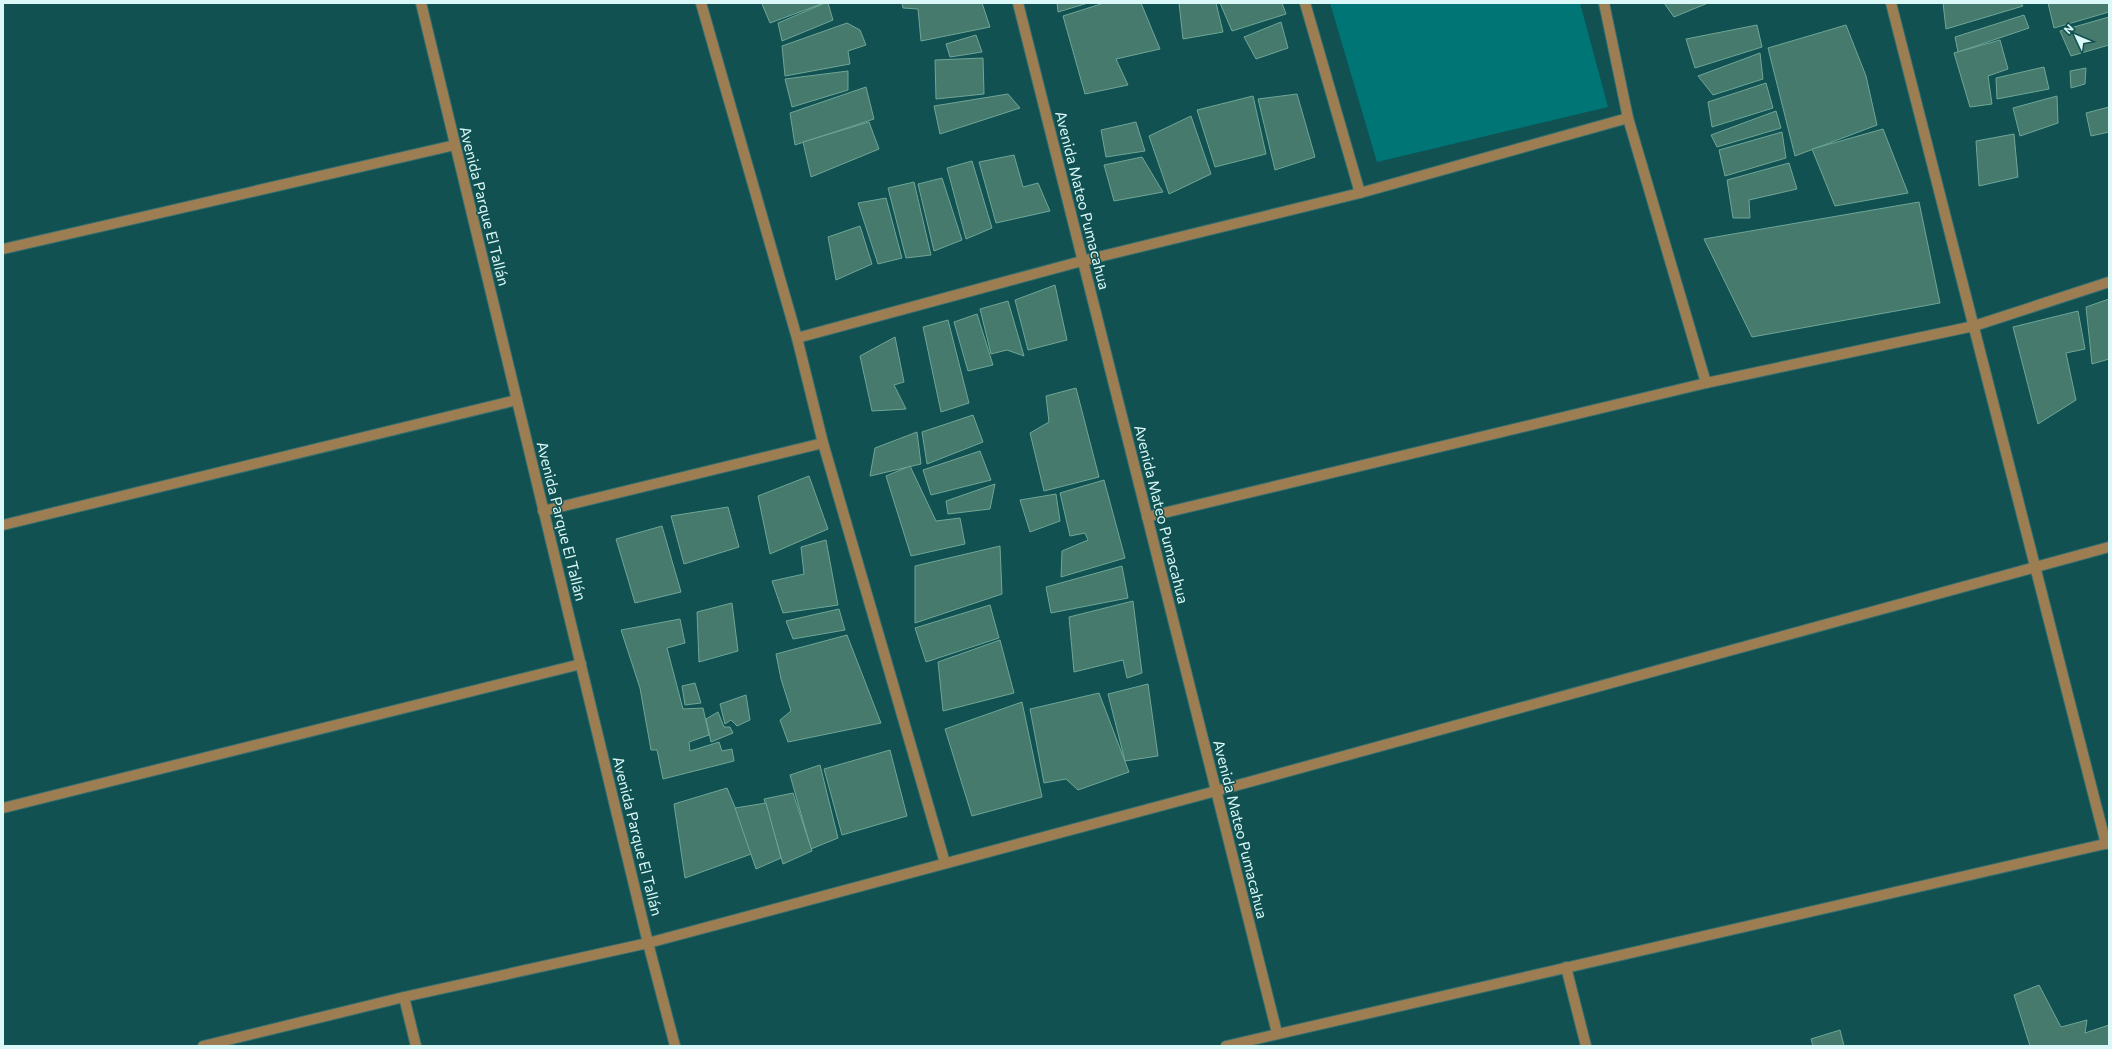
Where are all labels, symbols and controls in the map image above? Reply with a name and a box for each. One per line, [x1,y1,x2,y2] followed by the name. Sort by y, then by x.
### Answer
[2056,16,2096,56] north arrow
[2061,21,2076,36] text: N
[1052,109,1114,291] street label: Avenida Mateo Pumacahua
[456,124,514,288] street label: Avenida Parque El Tallán
[1131,423,1193,605] street label: Avenida Mateo Pumacahua
[533,439,591,603] street label: Avenida Parque El Tallán
[1210,738,1272,920] street label: Avenida Mateo Pumacahua
[609,754,667,918] street label: Avenida Parque El Tallán

